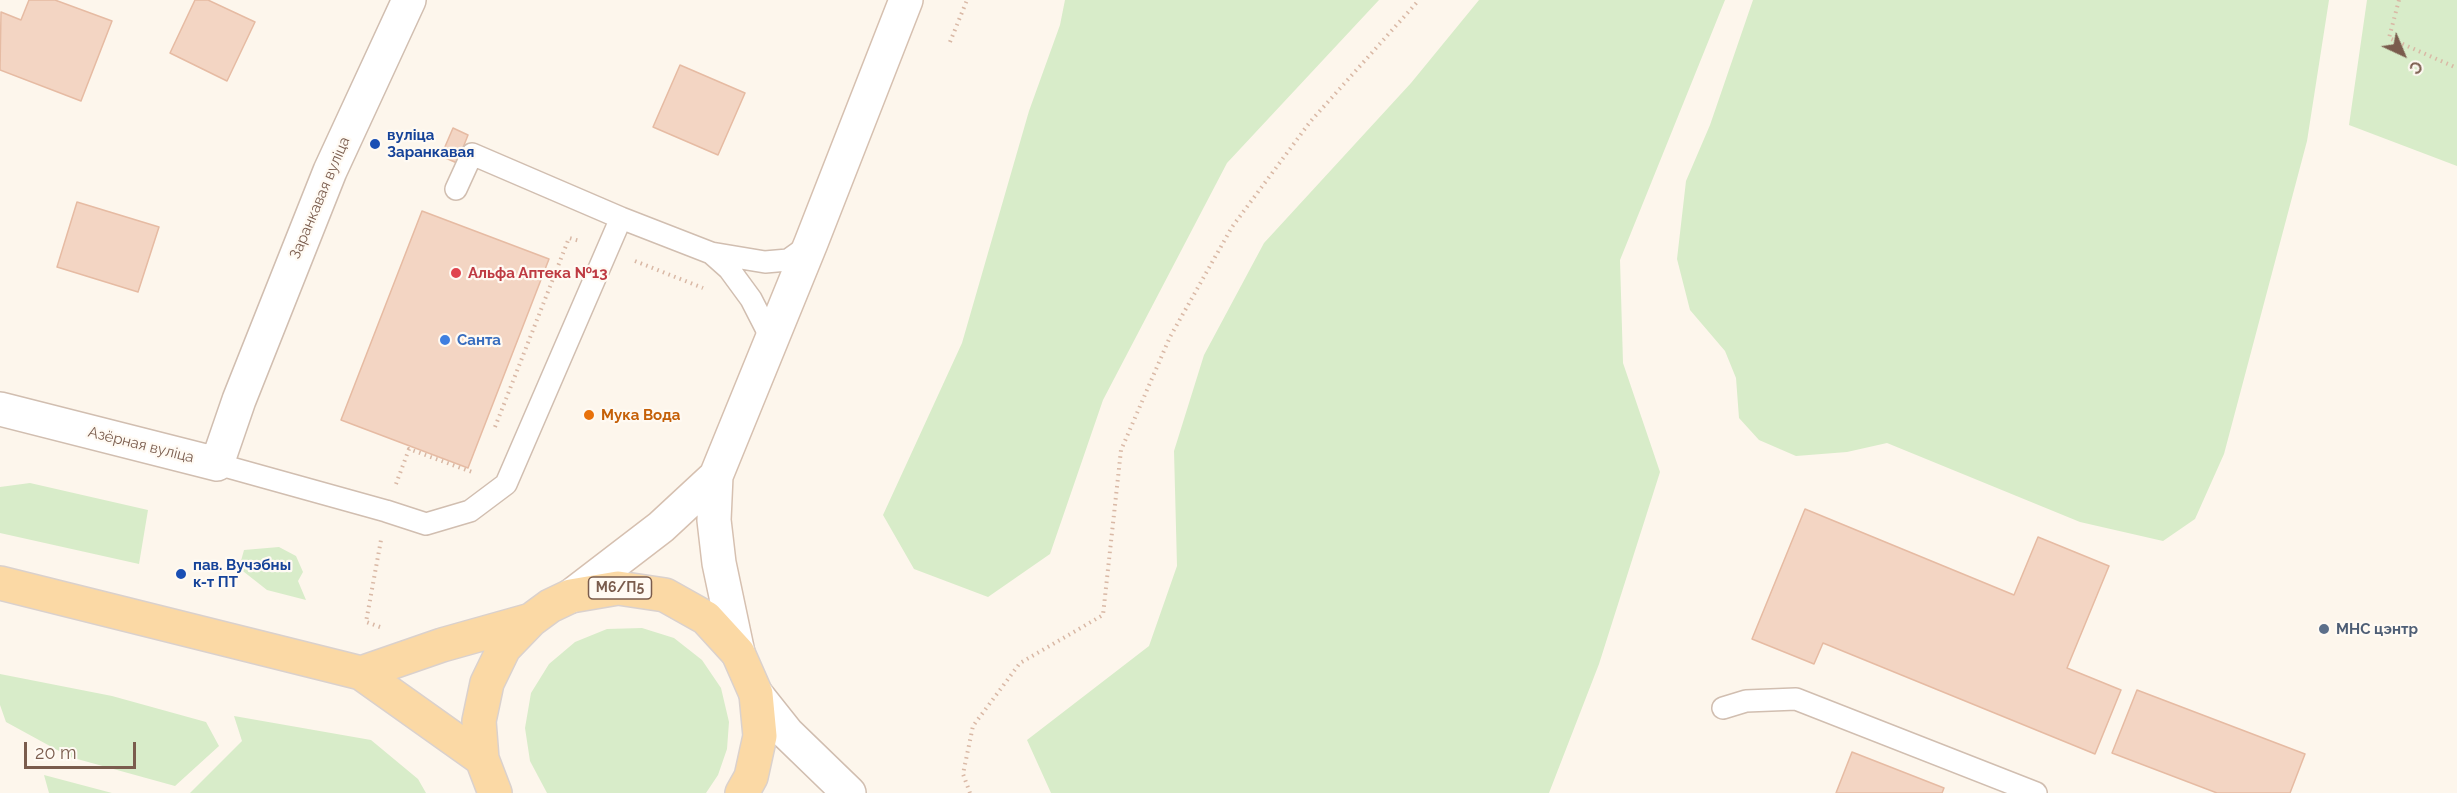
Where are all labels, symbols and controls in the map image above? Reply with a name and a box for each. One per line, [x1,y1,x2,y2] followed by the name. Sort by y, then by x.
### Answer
[2373,24,2433,84] north arrow
[2405,57,2426,78] text: С
[387,126,474,161] place label: вуліца Заранкавая
[286,134,354,262] street label: Заранкавая вуліца
[368,137,382,151] marker: вуліца Заранкавая
[468,264,608,282] place label: Альфа Аптека №13
[449,266,463,280] marker: Альфа Аптека №13
[457,331,501,349] place label: Санта
[438,333,452,347] marker: Санта
[601,406,680,424] place label: Мука Вода
[582,408,596,422] marker: Мука Вода
[86,423,196,467] street label: Азёрная вуліца
[193,556,291,591] place label: пав. Вучэбны к-т ПТ
[174,567,188,581] marker: пав. Вучэбны к-т ПТ
[588,577,652,599] road number: М6/П5
[2336,620,2418,638] place label: МНС цэнтр
[2317,622,2331,636] marker: МНС цэнтр
[27,730,140,768] scale bar
[35,742,77,763] text: 20 m

